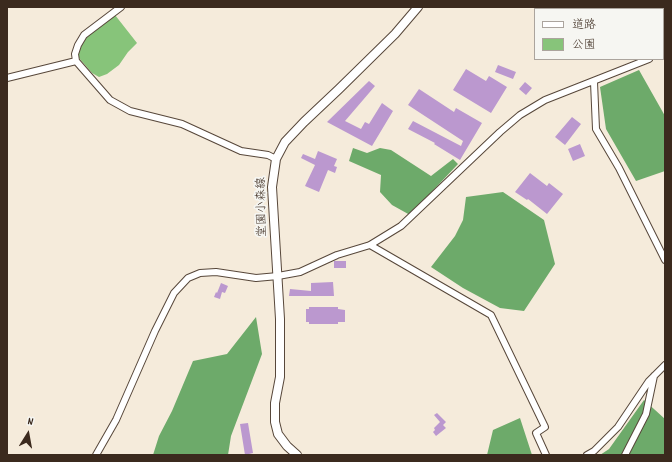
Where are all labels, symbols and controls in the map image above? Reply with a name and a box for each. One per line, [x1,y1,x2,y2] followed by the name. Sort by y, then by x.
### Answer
[534,8,664,60] legend
[572,17,596,34] text: 道路
[572,37,596,54] text: 公園
[255,177,271,237] street label: 堂園小森線
[8,414,48,454] north arrow
[26,414,34,431] text: N

